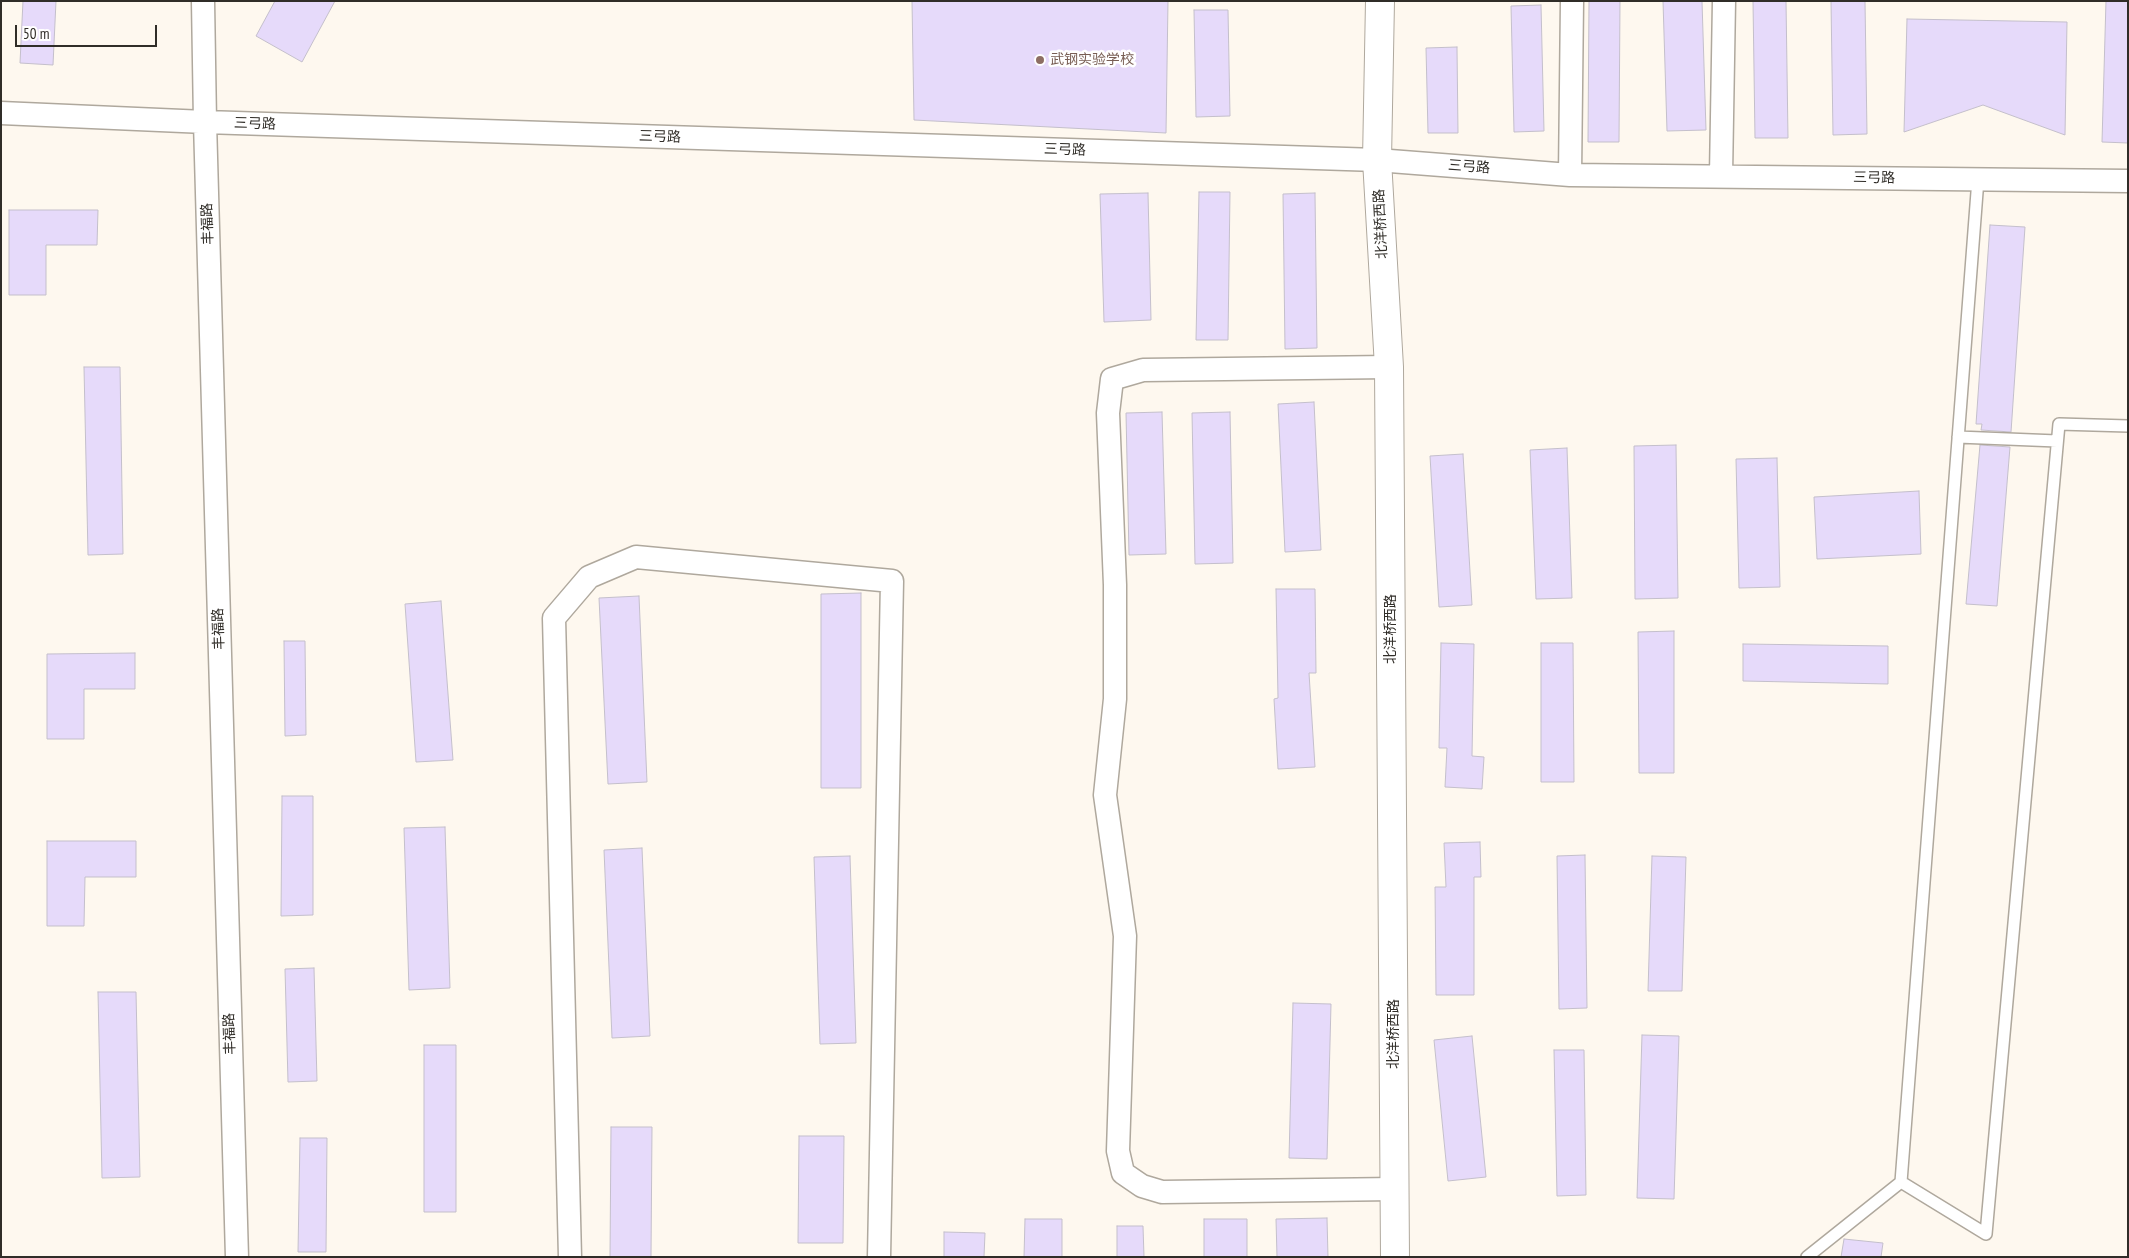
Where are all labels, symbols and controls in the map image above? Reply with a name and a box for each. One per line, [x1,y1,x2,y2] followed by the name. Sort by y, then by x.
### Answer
[18,15,160,47] scale bar
[23,24,49,43] text: 50 m
[1050,52,1134,68] place label: 武钢实验学校
[1034,54,1046,66] marker: 武钢实验学校
[234,115,276,133] street label: 三弓路
[639,128,681,146] street label: 三弓路
[1044,141,1086,159] street label: 三弓路
[1447,157,1491,177] street label: 三弓路
[1853,169,1895,187] street label: 三弓路
[1371,189,1391,259] street label: 北洋桥西路
[199,203,217,245] street label: 丰福路
[1383,594,1399,664] street label: 北洋桥西路
[210,608,228,650] street label: 丰福路
[1386,999,1402,1069] street label: 北洋桥西路
[221,1013,239,1055] street label: 丰福路

